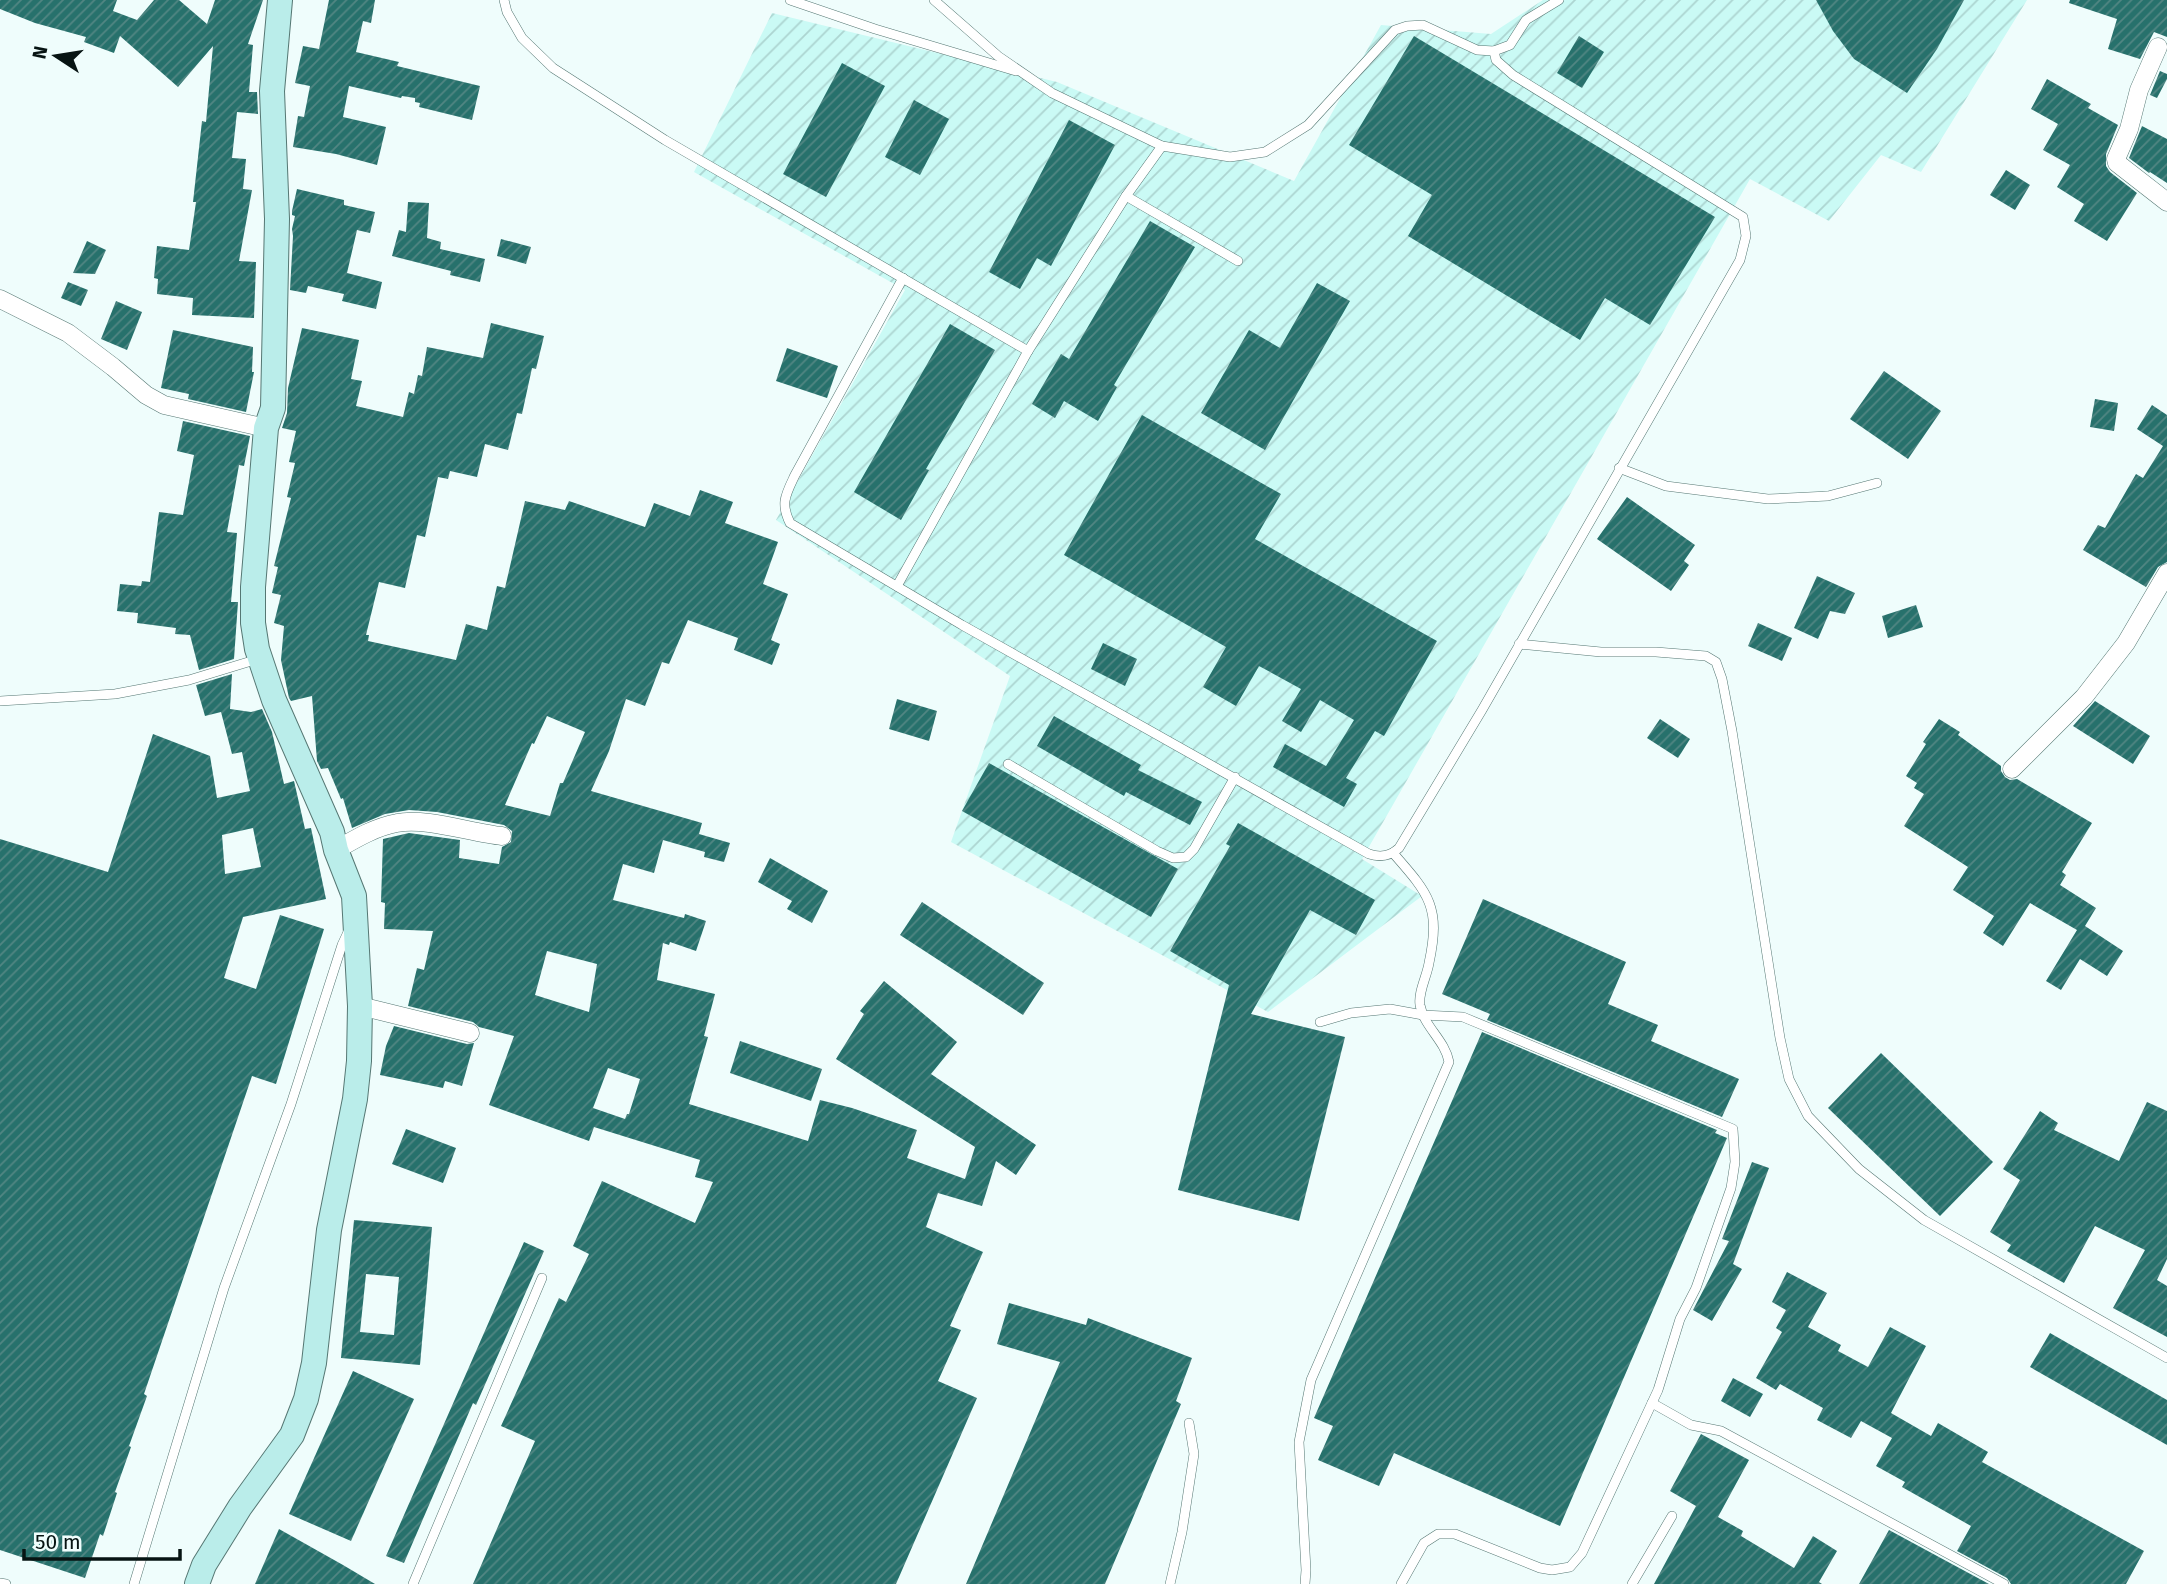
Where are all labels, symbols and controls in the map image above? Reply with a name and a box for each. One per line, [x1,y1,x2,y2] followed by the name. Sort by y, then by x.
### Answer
[21,21,91,91] north arrow
[27,44,52,61] text: N
[24,1518,180,1562] scale bar
[35,1529,81,1555] text: 50 m

